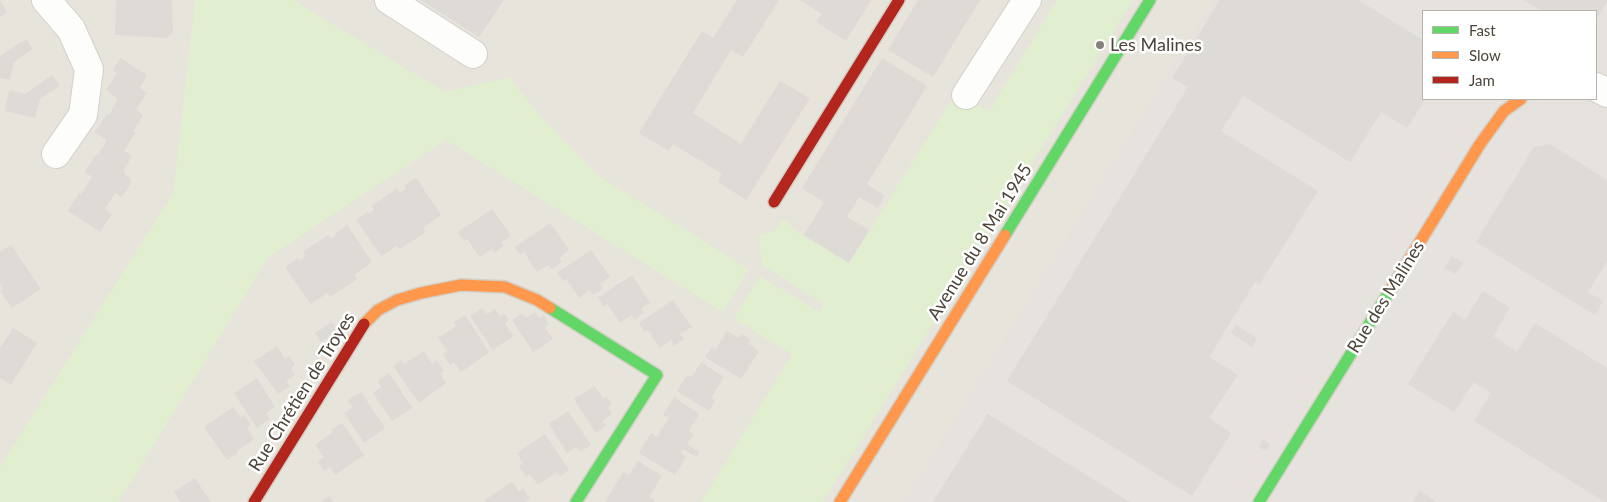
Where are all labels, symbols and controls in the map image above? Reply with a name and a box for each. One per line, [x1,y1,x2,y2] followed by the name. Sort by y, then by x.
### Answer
[1422,10,1597,100] legend
[1469,21,1496,39] text: Fast
[1110,34,1202,56] place label: Les Malines
[1094,39,1106,51] marker: Les Malines
[1469,46,1501,64] text: Slow
[1469,71,1495,89] text: Jam
[923,160,1037,324] street label: Avenue du 8 Mai 1945
[1343,237,1429,357] street label: Rue des Malines
[244,309,360,475] street label: Rue Chrétien de Troyes

